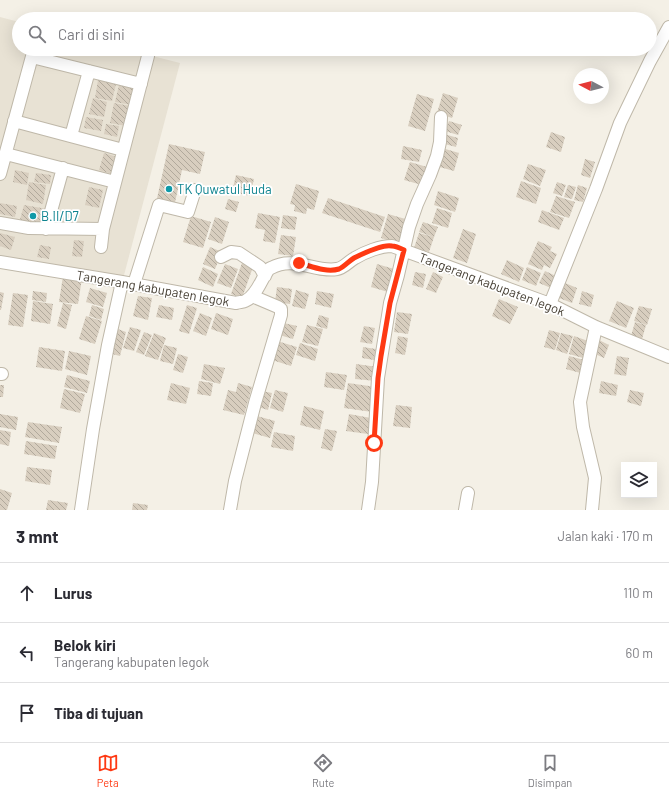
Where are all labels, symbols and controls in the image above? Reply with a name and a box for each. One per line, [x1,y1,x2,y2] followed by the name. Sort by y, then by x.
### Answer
[12,12,657,56] search box
[26,23,48,45] icon: search
[58,25,125,43] text: Cari di sini
[573,68,609,104] north arrow
[177,181,272,197] place label: TK Quwatul Huda
[164,184,174,194] marker: TK Quwatul Huda
[41,208,79,224] place label: B.II/D7
[28,211,38,221] marker: B.II/D7
[417,249,568,319] street label: Tangerang kabupaten legok
[290,254,308,272] route end
[75,267,231,309] street label: Tangerang kabupaten legok
[365,434,383,452] route start
[621,462,657,498] map controls
[621,462,657,498] button: layers
[16,526,59,546] text: 3 mnt
[557,528,653,544] text: Jalan kaki · 170 m
[16,582,38,604] icon: ahead
[54,584,92,602] text: Lurus
[623,585,653,601] text: 110 m
[54,636,116,654] text: Belok kiri
[16,642,38,664] icon: left
[626,645,653,661] text: 60 m
[54,654,209,670] text: Tangerang kabupaten legok
[16,702,38,724] icon: arrive
[54,704,143,722] text: Tiba di tujuan
[97,752,119,789] tab: Peta
[312,752,334,789] tab: Rute
[528,752,572,789] tab: Disimpan

